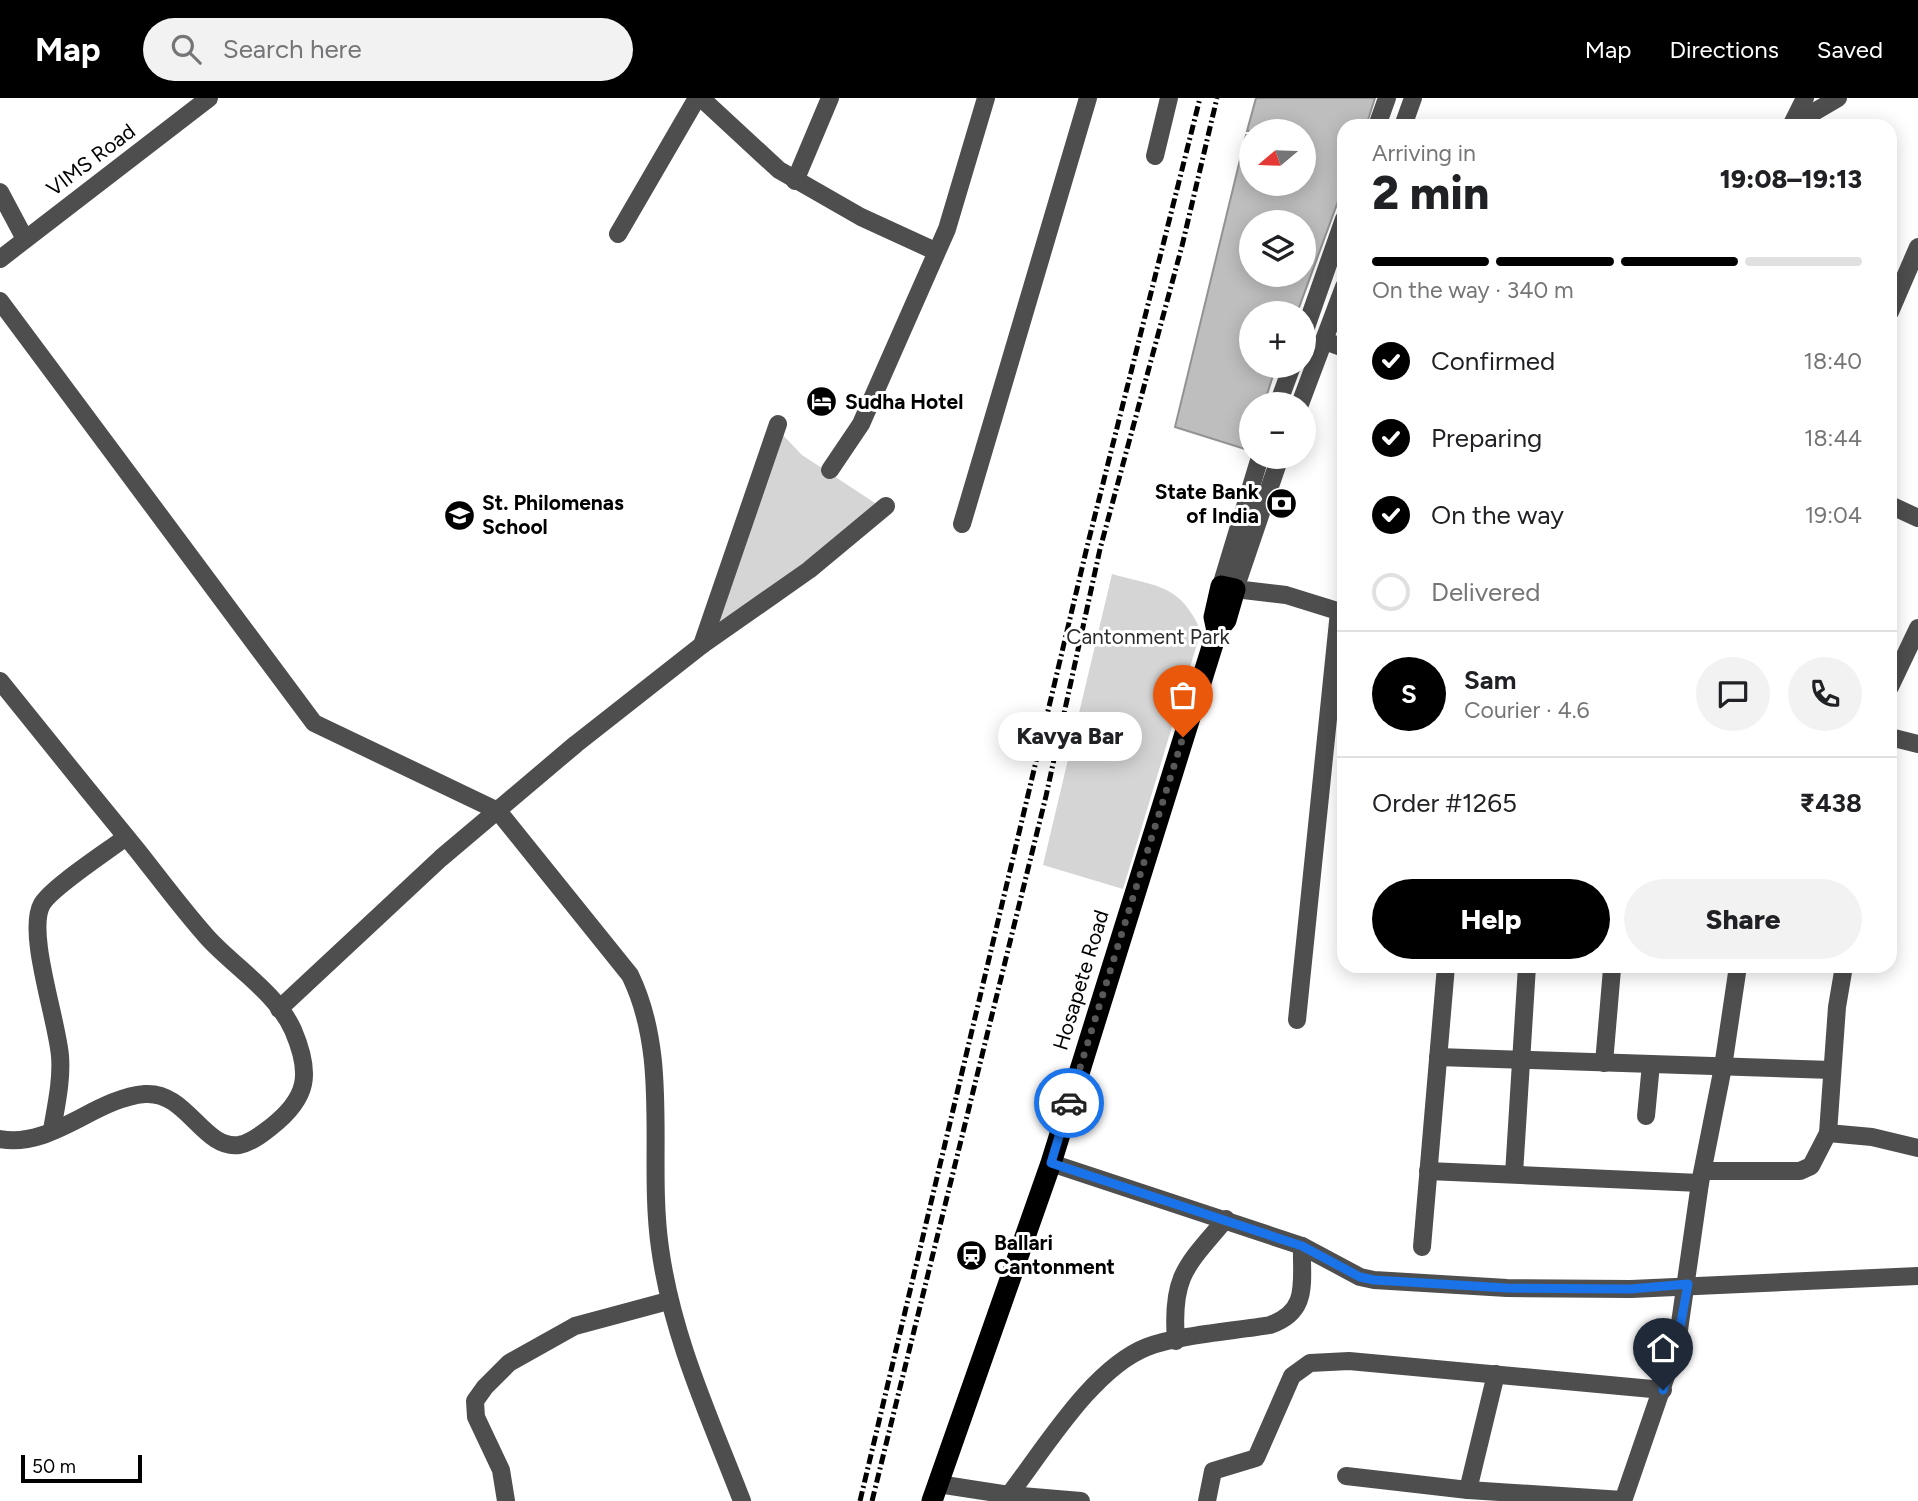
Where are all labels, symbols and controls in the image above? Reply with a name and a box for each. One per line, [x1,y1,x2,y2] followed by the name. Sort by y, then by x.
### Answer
[143,18,633,81] search box
[35,30,101,69] text: Map
[167,30,205,68] icon: search
[223,33,362,65] text: Search here
[1585,35,1631,64] text: Map
[1669,35,1779,64] text: Directions
[1817,35,1883,64] text: Saved
[41,118,140,201] street label: VIMS Road
[1239,119,1316,196] north arrow
[1239,119,1316,469] map controls
[1372,139,1476,167] text: Arriving in
[1720,163,1862,195] text: 19:08–19:13
[1372,165,1489,221] text: 2 min
[1239,210,1316,287] button: layers
[1372,276,1574,304] text: On the way · 340 m
[1239,301,1316,378] button: +
[1372,342,1410,380] icon: check
[1431,345,1555,377] text: Confirmed
[1804,347,1862,375] text: 18:40
[805,385,839,419] hotel icon: Sudha Hotel
[845,389,963,414] place label: Sudha Hotel
[1239,392,1316,469] button: −
[1372,419,1410,457] icon: check
[1431,422,1542,454] text: Preparing
[1804,424,1862,452] text: 18:44
[1155,479,1260,528] place label: State Bank of India
[1265,487,1299,521] bank icon: State Bank of India
[482,490,624,539] place label: St. Philomenas School
[1372,496,1410,534] icon: check
[442,498,476,532] school or university icon: St. Philomenas School
[1431,499,1564,531] text: On the way
[1805,501,1862,529] text: 19:04
[1431,576,1540,608] text: Delivered
[1066,624,1231,649] park label: Cantonment Park
[1696,657,1770,731] button: chat
[1788,657,1862,731] button: phone
[1464,664,1516,696] text: Sam
[1153,665,1213,737] pin
[1164,676,1202,714] icon: bag
[1401,678,1417,710] text: S
[1464,696,1590,724] text: Courier · 4.6
[998,712,1141,762] callout: Kavya Bar
[1016,722,1124,750] text: Kavya Bar
[1372,787,1517,819] text: Order #1265
[1800,787,1862,819] text: ₹438
[1372,879,1610,959] button: Help
[1624,879,1862,959] button: Share
[1047,907,1114,1053] street label: Hosapete Road
[1034,1068,1104,1138] courier
[1050,1084,1088,1122] icon: car
[994,1230,1115,1279] place label: Ballari Cantonment
[954,1238,988,1272] station icon: Ballari Cantonment
[1633,1318,1693,1390] pin
[1644,1329,1682,1367] icon: home
[21,1452,142,1484] scale bar
[32,1455,76,1478] text: 50 m

